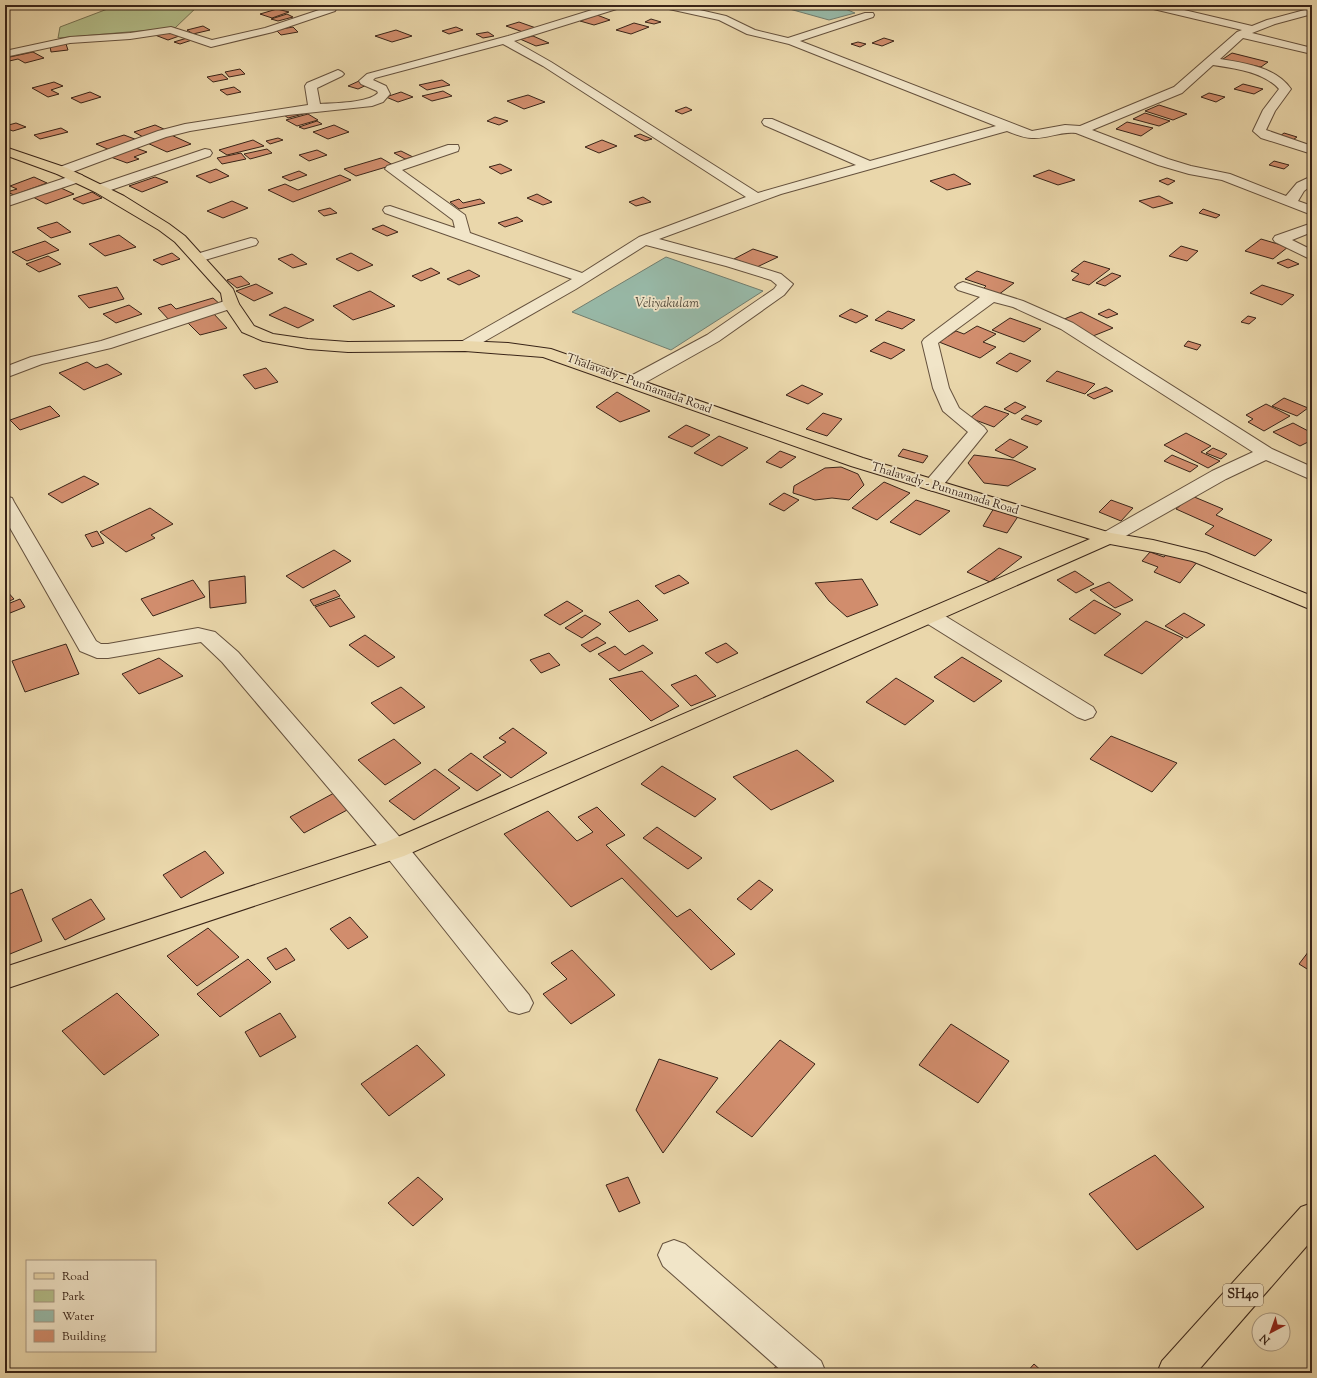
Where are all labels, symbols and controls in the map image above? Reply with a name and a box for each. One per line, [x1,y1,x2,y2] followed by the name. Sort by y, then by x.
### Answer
[635,295,699,313] water label: Veliyakulam
[564,349,714,419] street label: Thalavady - Punnamada Road
[869,458,1021,520] street label: Thalavady - Punnamada Road
[26,1260,156,1352] legend
[62,1268,89,1286] text: Road
[1223,1284,1263,1306] road number: SH40
[62,1288,85,1306] text: Park
[62,1308,95,1326] text: Water
[1251,1312,1291,1352] north arrow
[62,1328,106,1346] text: Building
[1256,1330,1274,1348] text: N

